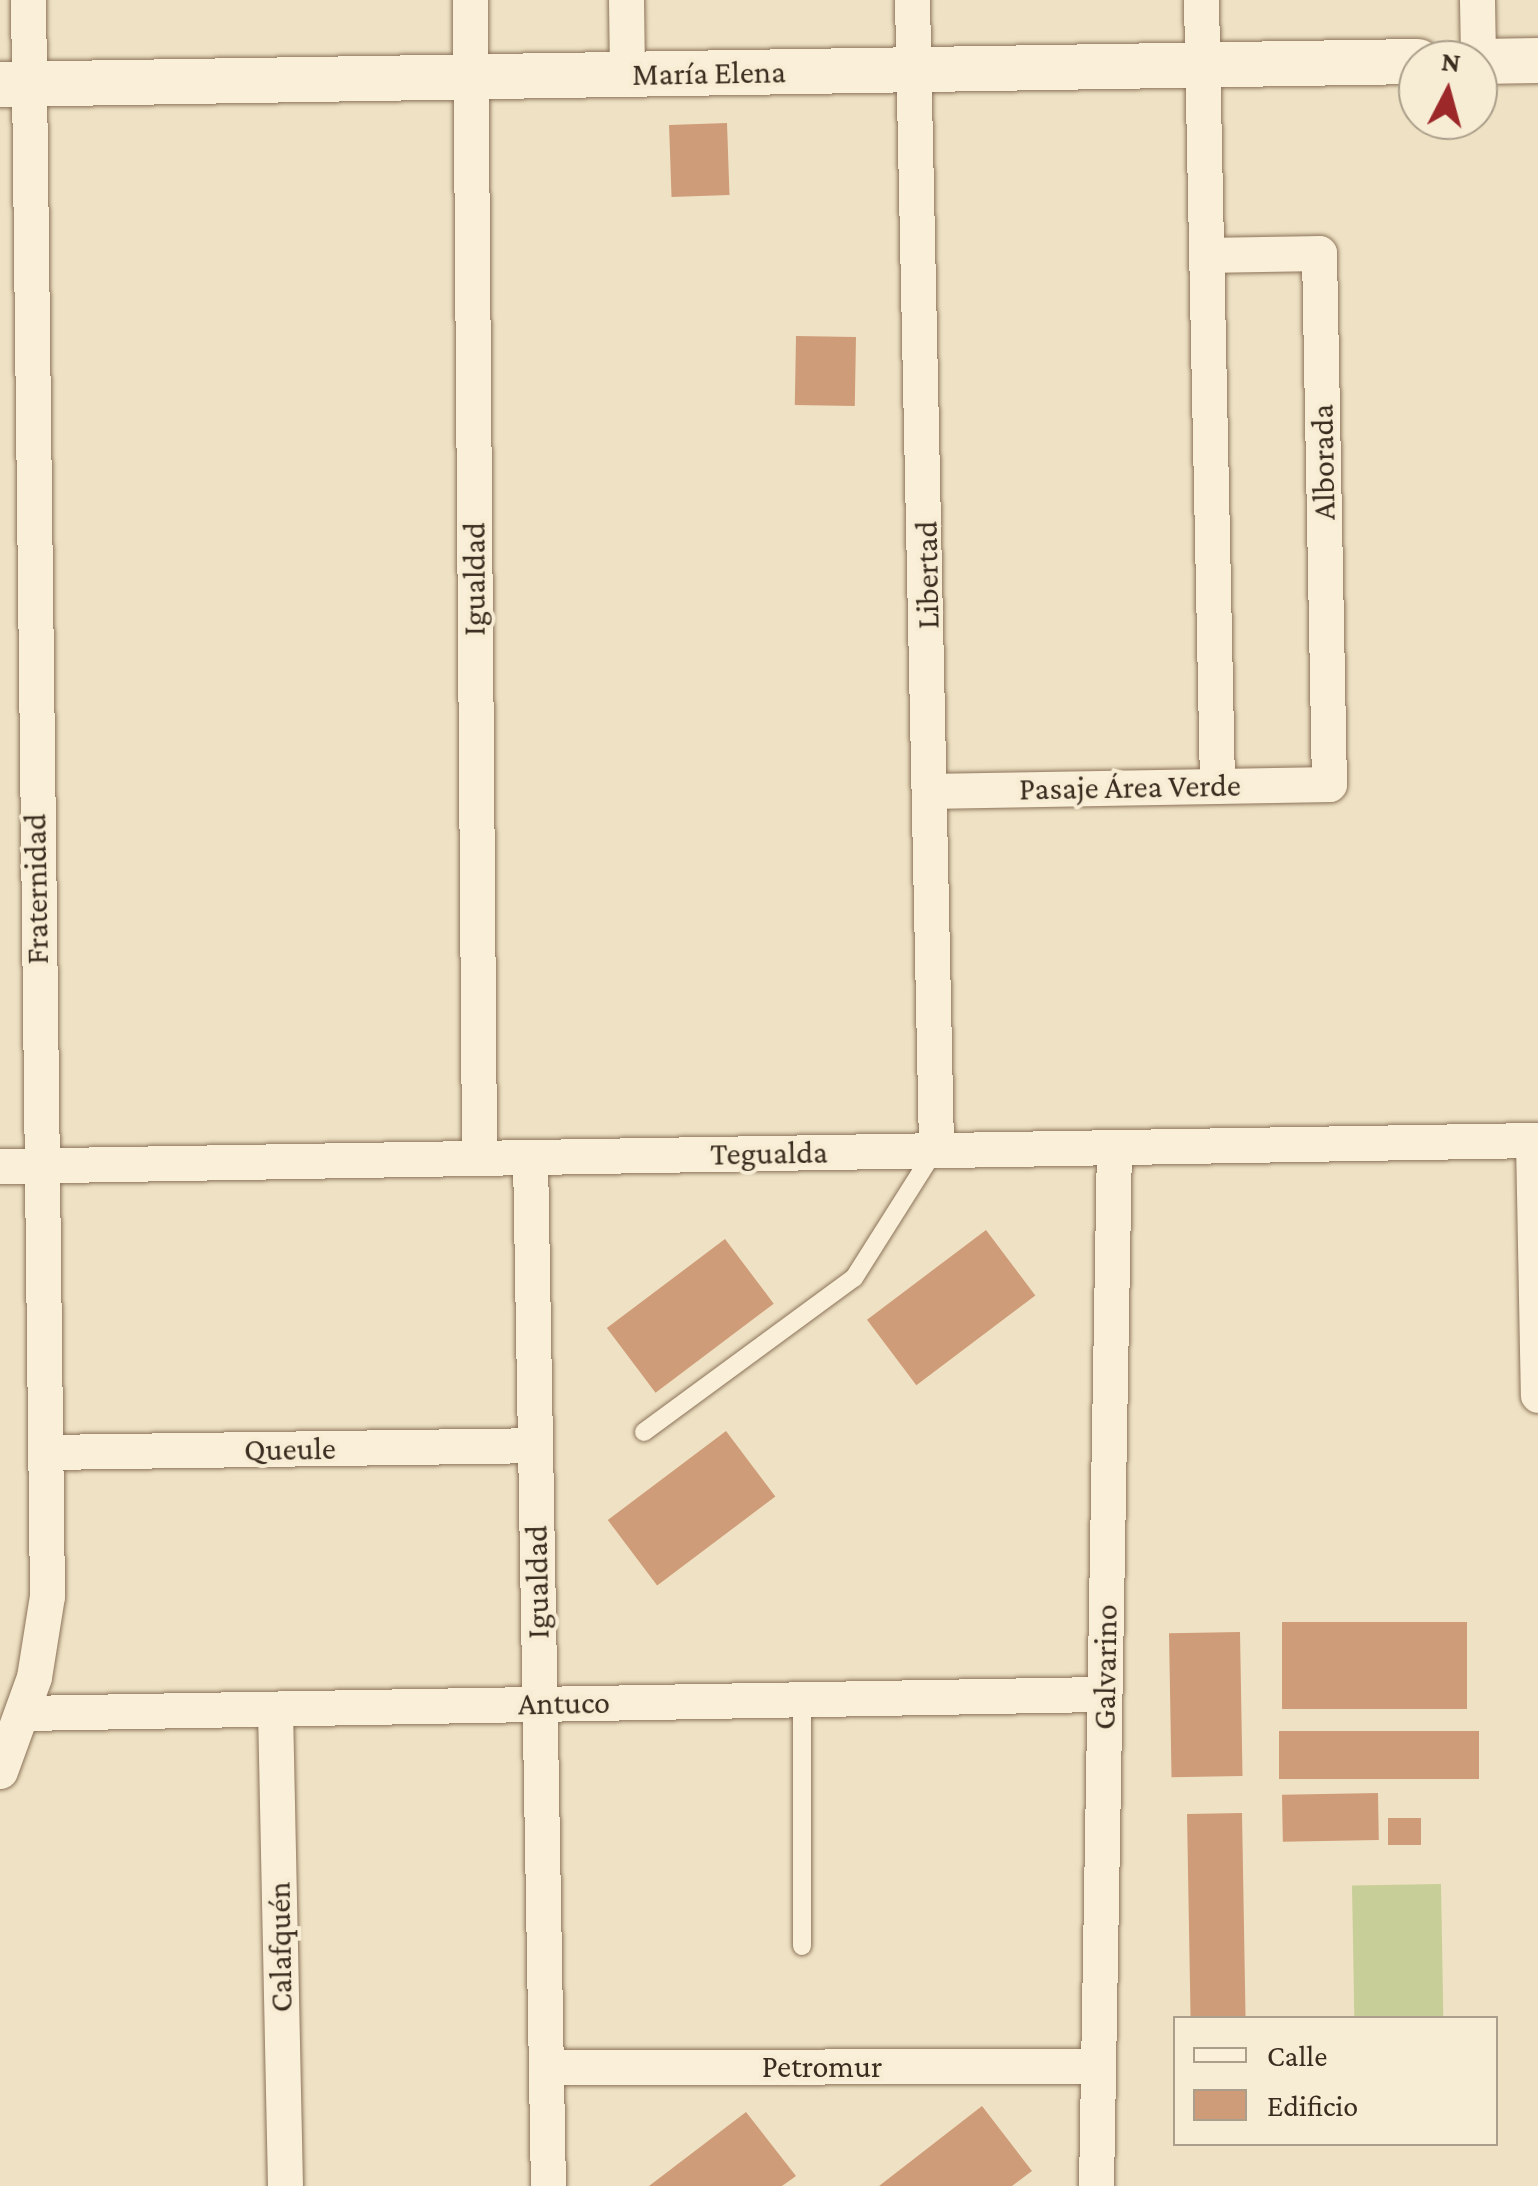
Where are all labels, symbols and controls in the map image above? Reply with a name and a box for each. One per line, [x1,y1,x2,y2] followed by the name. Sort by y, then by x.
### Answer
[1398,40,1498,140] north arrow
[1440,45,1462,78] text: N
[632,52,786,94] street label: María Elena
[1303,404,1343,520] street label: Alborada
[907,521,947,629] street label: Libertad
[455,522,493,636] street label: Igualdad
[1019,766,1241,808] street label: Pasaje Área Verde
[15,813,57,965] street label: Fraternidad
[710,1133,828,1173] street label: Tegualda
[244,1429,336,1469] street label: Queule
[517,1525,557,1639] street label: Igualdad
[1085,1604,1125,1730] street label: Galvarino
[518,1683,610,1723] street label: Antuco
[260,1881,300,2013] street label: Calafquén
[1173,2016,1498,2146] legend
[1267,2039,1327,2072] text: Calle
[762,2047,882,2085] street label: Petromur
[1267,2089,1358,2122] text: Edificio

